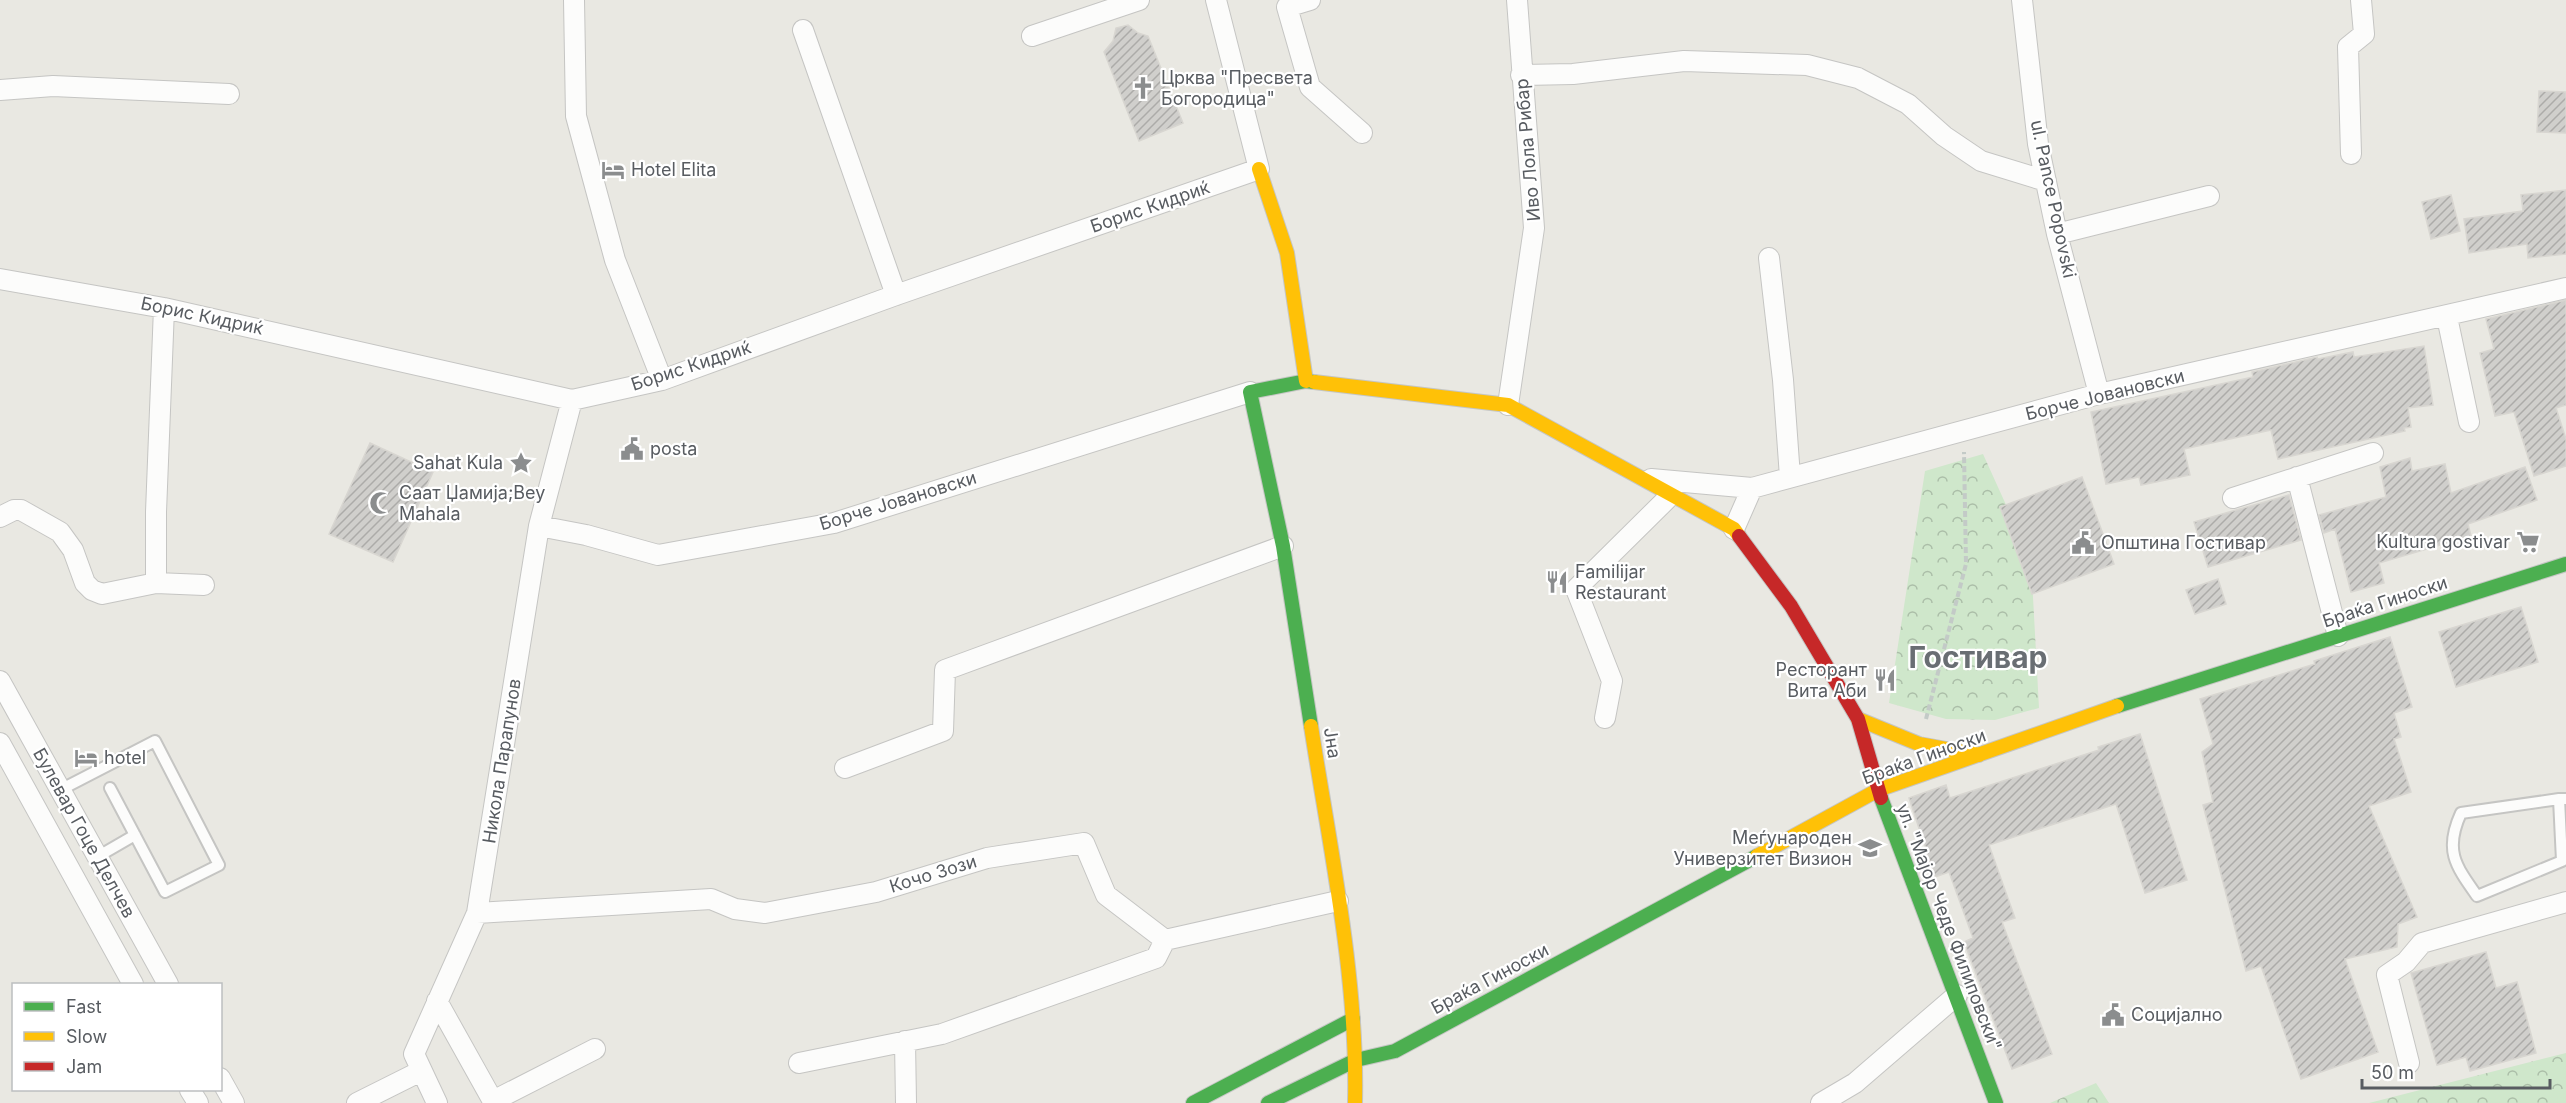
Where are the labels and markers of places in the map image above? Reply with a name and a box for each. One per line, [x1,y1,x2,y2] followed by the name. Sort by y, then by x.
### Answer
[1161,67,1313,109] place label: Црква "Пресвета Богородица"
[1130,75,1156,101] church icon: Црква "Пресвета Богородица"
[600,157,626,183] hotel icon: Hotel Elita
[631,159,716,180] place label: Hotel Elita
[619,436,645,462] public building icon: posta
[650,438,697,459] place label: posta
[508,450,534,476] place icon: Sahat Kula
[413,452,503,473] place label: Sahat Kula
[399,482,545,524] place label: Саат Џамија;Bey Mahala
[368,490,394,516] mosque icon: Саат Џамија;Bey Mahala
[2515,529,2541,555] supermarket icon: Kultura gostivar
[2070,530,2096,556] public building icon: Општина Гостивар
[2376,531,2510,552] place label: Kultura gostivar
[2101,532,2266,553] place label: Општина Гостивар
[1575,561,1667,603] place label: Familijar Restaurant
[1544,569,1570,595] restaurant icon: Familijar Restaurant
[1776,659,1868,701] place label: Ресторант Вита Аби
[1872,667,1898,693] restaurant icon: Ресторант Вита Аби
[73,745,99,771] hotel icon: hotel
[104,747,146,768] place label: hotel
[1673,827,1852,869] place label: Меѓународен Универзитет Визион
[1857,835,1883,861] school or university icon: Меѓународен Универзитет Визион
[2100,1002,2126,1028] public building icon: Социјално
[2131,1004,2223,1025] place label: Социјално

